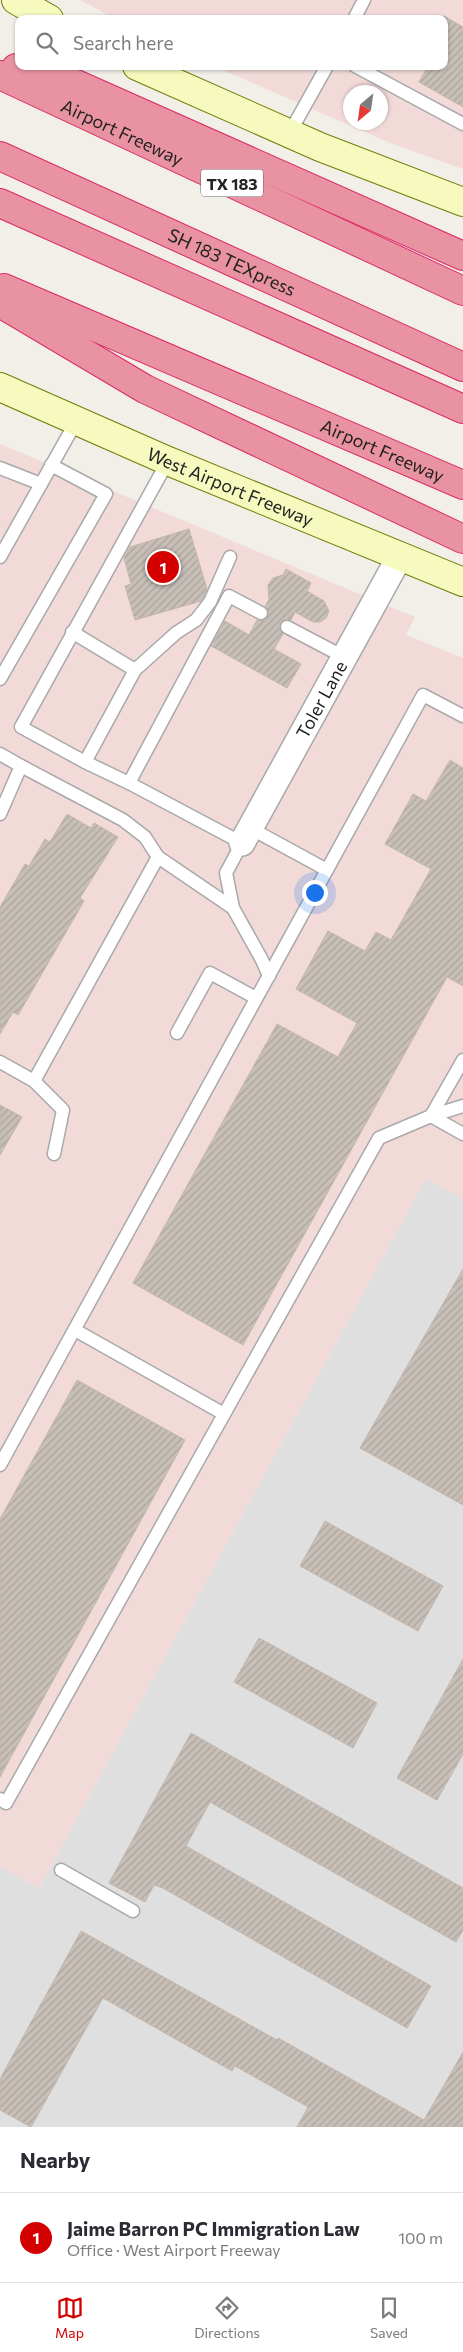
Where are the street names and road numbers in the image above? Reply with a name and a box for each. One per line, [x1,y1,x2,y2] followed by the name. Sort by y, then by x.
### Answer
[58,94,187,170] street label: Airport Freeway
[201,170,263,197] road number: TX 183
[165,223,299,300] street label: SH 183 TEXpress
[317,414,448,487] street label: Airport Freeway
[144,442,317,531] street label: West Airport Freeway
[291,657,351,742] street label: Toler Lane

